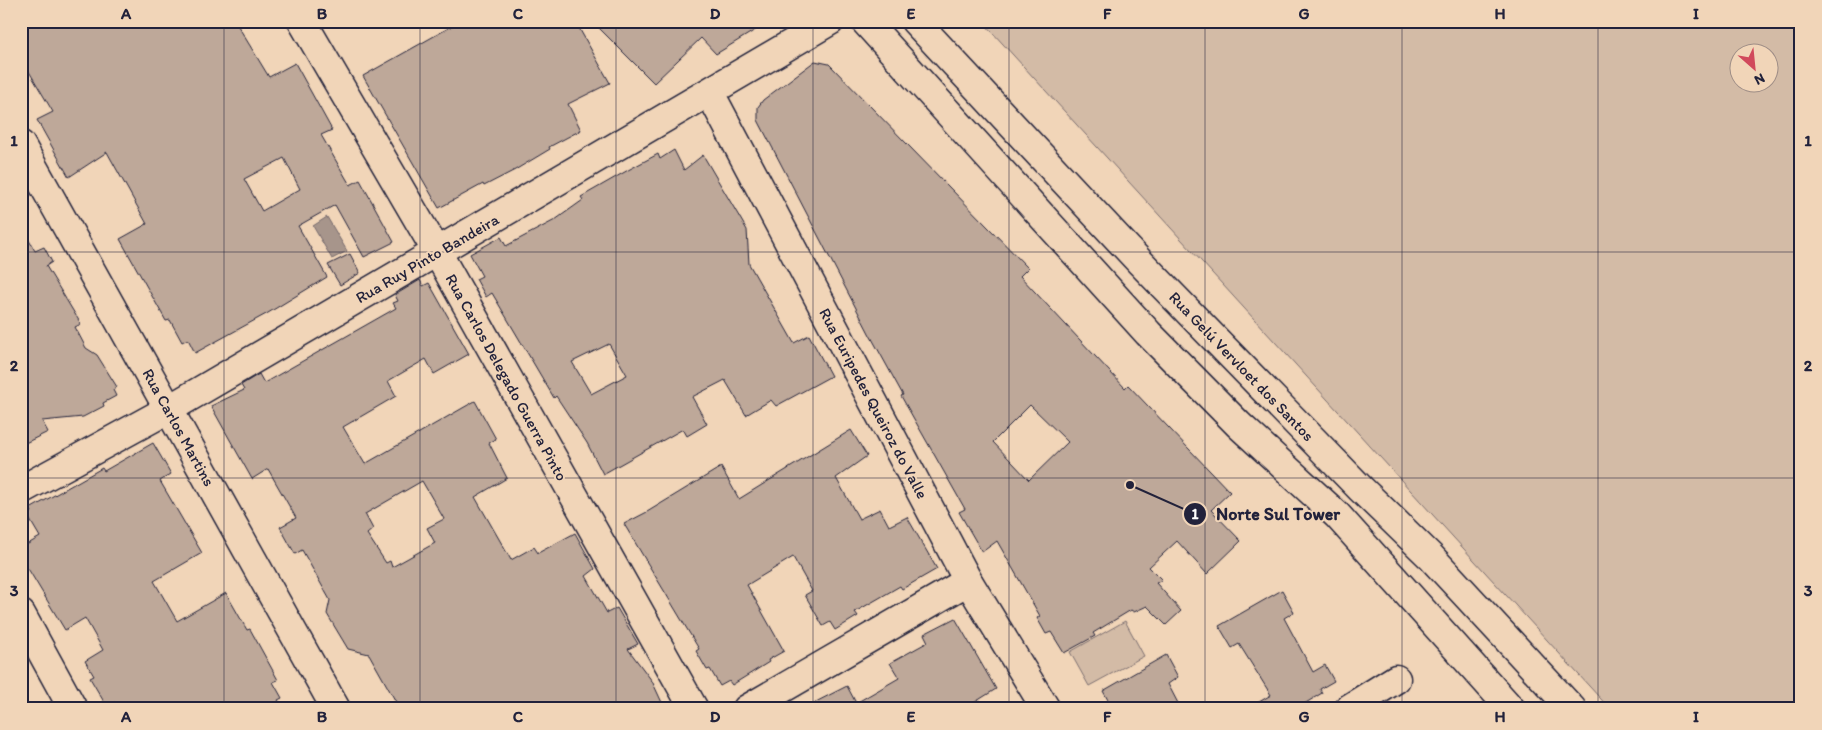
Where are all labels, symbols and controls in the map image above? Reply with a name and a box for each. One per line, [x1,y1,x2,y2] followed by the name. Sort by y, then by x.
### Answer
[120,4,132,23] text: A
[317,4,328,23] text: B
[513,4,524,23] text: C
[710,4,721,23] text: D
[907,4,916,23] text: E
[1103,4,1112,23] text: F
[1298,4,1310,23] text: G
[1494,4,1506,23] text: H
[1693,4,1699,23] text: I
[1730,42,1780,92] north arrow
[1752,69,1768,89] text: N
[10,131,18,150] text: 1
[1804,131,1812,150] text: 1
[352,209,503,307] street label: Rua Ruy Pinto Bandeira
[442,270,572,484] street label: Rua Carlos Delegado Guerra Pinto
[1165,288,1318,445] street label: Rua Gelú Vervloet dos Santos
[815,305,932,502] street label: Rua Euripedes Queiroz do Valle
[10,356,19,375] text: 2
[1804,356,1813,375] text: 2
[138,365,219,489] street label: Rua Carlos Martins
[1182,497,1349,530] callout: Norte Sul Tower
[1216,503,1341,525] text: Norte Sul Tower
[1192,505,1199,523] text: 1
[10,581,19,600] text: 3
[1804,581,1813,600] text: 3
[120,707,132,726] text: A
[317,707,328,726] text: B
[513,707,524,726] text: C
[710,707,721,726] text: D
[907,707,916,726] text: E
[1103,707,1112,726] text: F
[1298,707,1310,726] text: G
[1494,707,1506,726] text: H
[1693,707,1699,726] text: I

